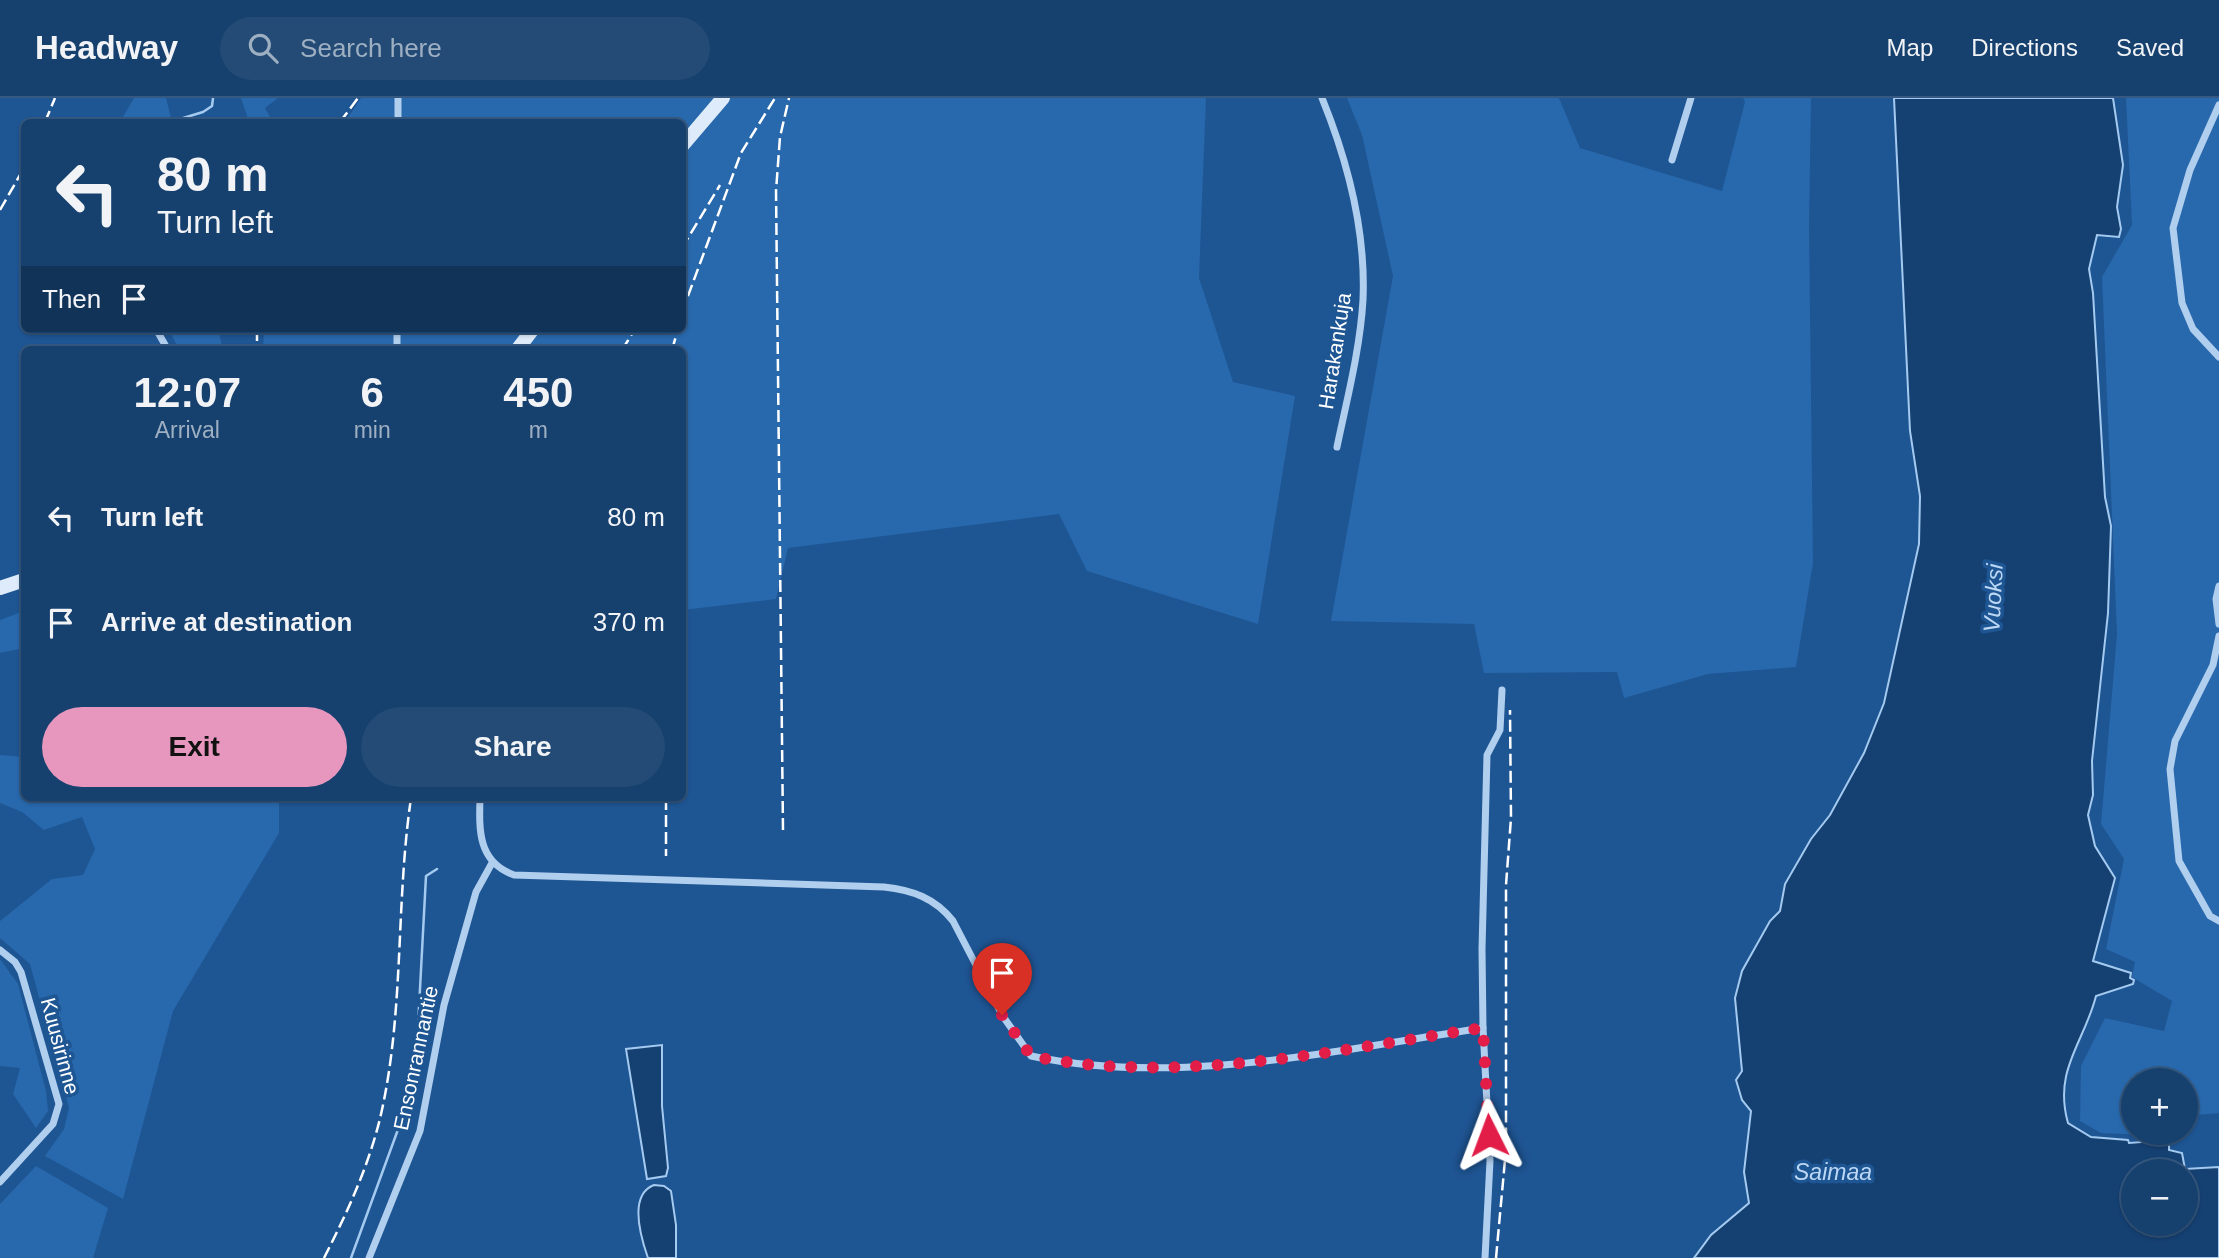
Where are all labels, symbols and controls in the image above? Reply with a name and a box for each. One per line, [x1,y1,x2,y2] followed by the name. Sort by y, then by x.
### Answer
[220,17,710,80] search box
[35,29,178,66] text: Headway
[244,29,282,67] icon: search
[300,33,442,63] text: Search here
[1887,34,1933,61] text: Map
[1971,34,2078,61] text: Directions
[2116,34,2184,61] text: Saved
[42,147,133,238] icon: left
[157,147,269,201] text: 80 m
[157,204,273,240] text: Turn left
[115,280,153,318] icon: arrive
[42,284,101,314] text: Then
[1314,291,1355,411] street label: Harakankuja
[134,369,241,416] text: 12:07
[360,369,384,416] text: 6
[503,369,573,416] text: 450
[155,417,220,443] text: Arrival
[354,417,391,443] text: min
[529,417,548,443] text: m
[42,499,80,537] icon: left
[101,502,203,532] text: Turn left
[607,502,665,532] text: 80 m
[1978,562,2008,633] water label: Vuoksi
[42,604,80,642] icon: arrive
[101,607,352,637] text: Arrive at destination
[593,607,665,637] text: 370 m
[42,707,347,787] button: Exit
[361,707,665,787] button: Share
[972,943,1032,1015] pin
[983,954,1021,992] icon: arrive
[389,984,442,1132] street label: Ensonrannantie
[37,995,84,1097] street label: Kuusirinne
[2121,1068,2198,1236] map controls
[2121,1068,2198,1145] button: +
[1452,1098,1526,1172] position arrow
[1794,1159,1872,1185] water label: Saimaa
[2121,1159,2198,1236] button: −

